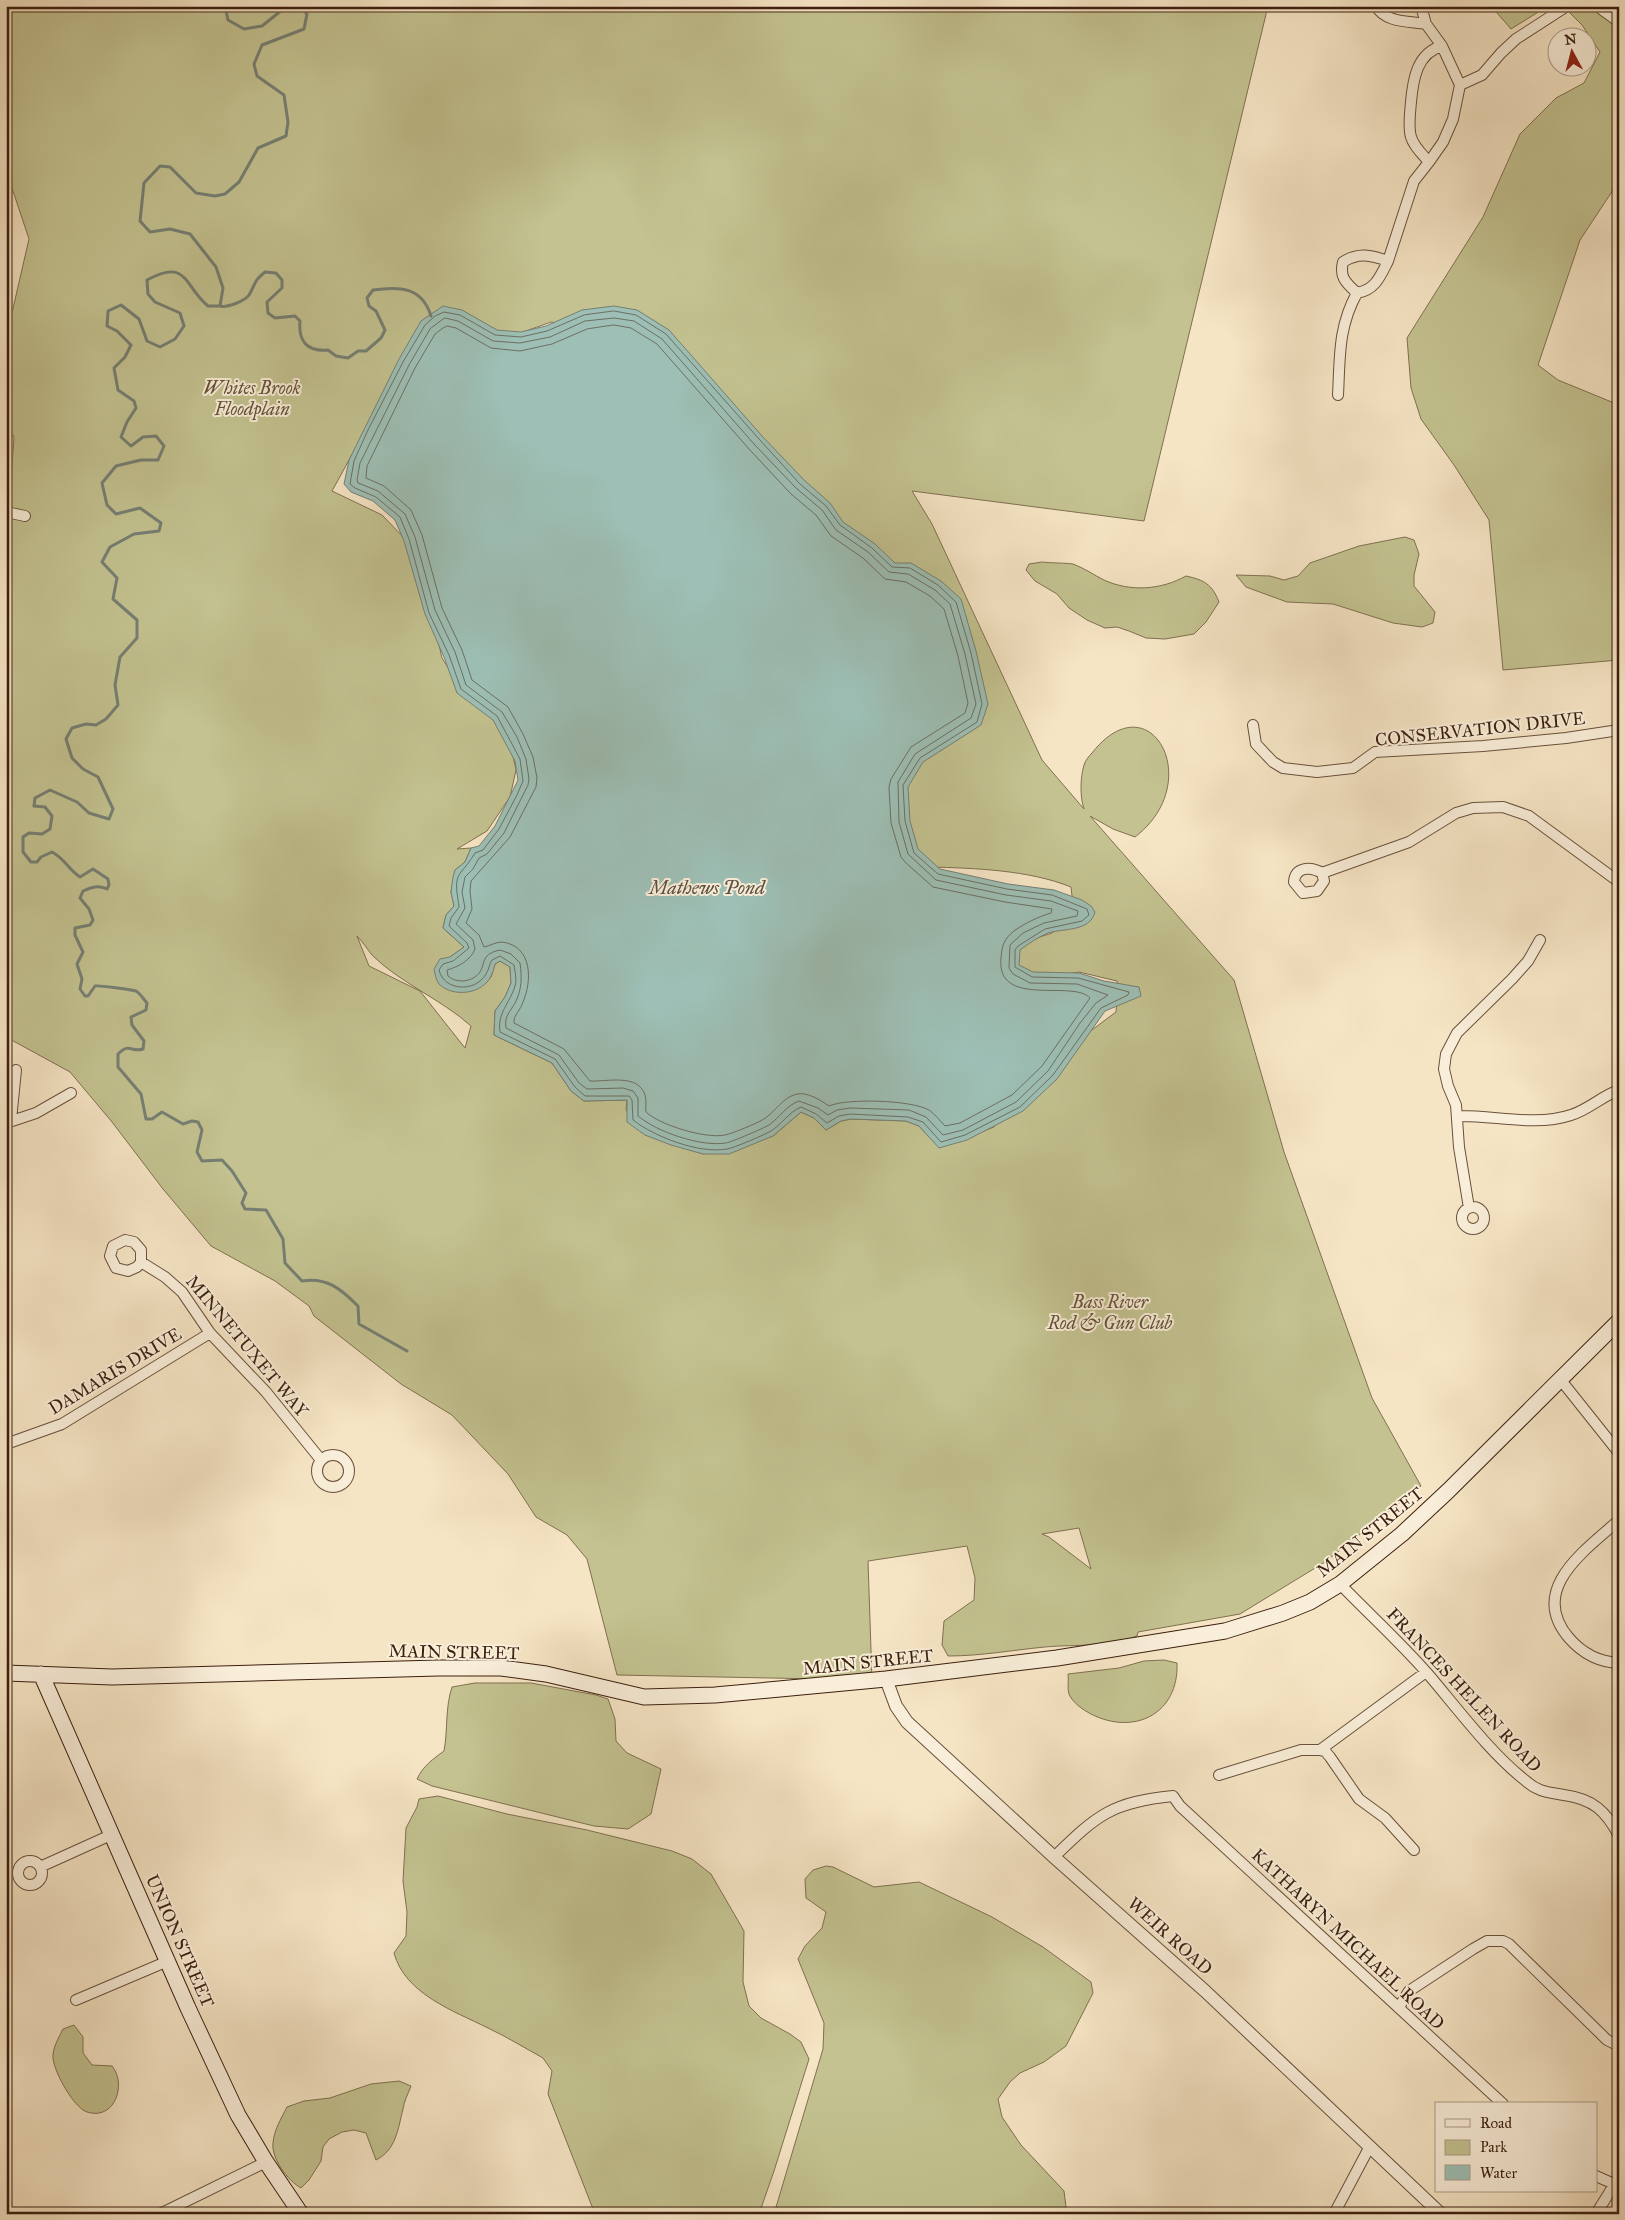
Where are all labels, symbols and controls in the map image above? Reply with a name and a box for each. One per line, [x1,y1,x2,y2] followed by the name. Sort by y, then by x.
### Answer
[1548,28,1598,78] north arrow
[1564,30,1578,49] text: N
[204,377,301,421] park label: Whites Brook Floodplain
[1374,707,1586,751] street label: CONSERVATION DRIVE
[647,876,766,899] water label: Mathews Pond
[181,1270,313,1422] street label: MINNETUXET WAY
[1047,1291,1173,1334] park label: Bass River Rod & Gun Club
[45,1323,186,1419] street label: DAMARIS DRIVE
[1312,1482,1428,1582] street label: MAIN STREET
[1382,1603,1546,1777] street label: FRANCES HELEN ROAD
[388,1640,520,1664] street label: MAIN STREET
[802,1644,934,1680] street label: MAIN STREET
[1247,1844,1449,2034] street label: KATHARYN MICHAEL ROAD
[141,1871,219,2011] street label: UNION STREET
[1123,1892,1217,1980] street label: WEIR ROAD
[1435,2102,1598,2192] legend
[1480,2114,1512,2132] text: Road
[1480,2138,1507,2156] text: Park
[1480,2164,1517,2182] text: Water

